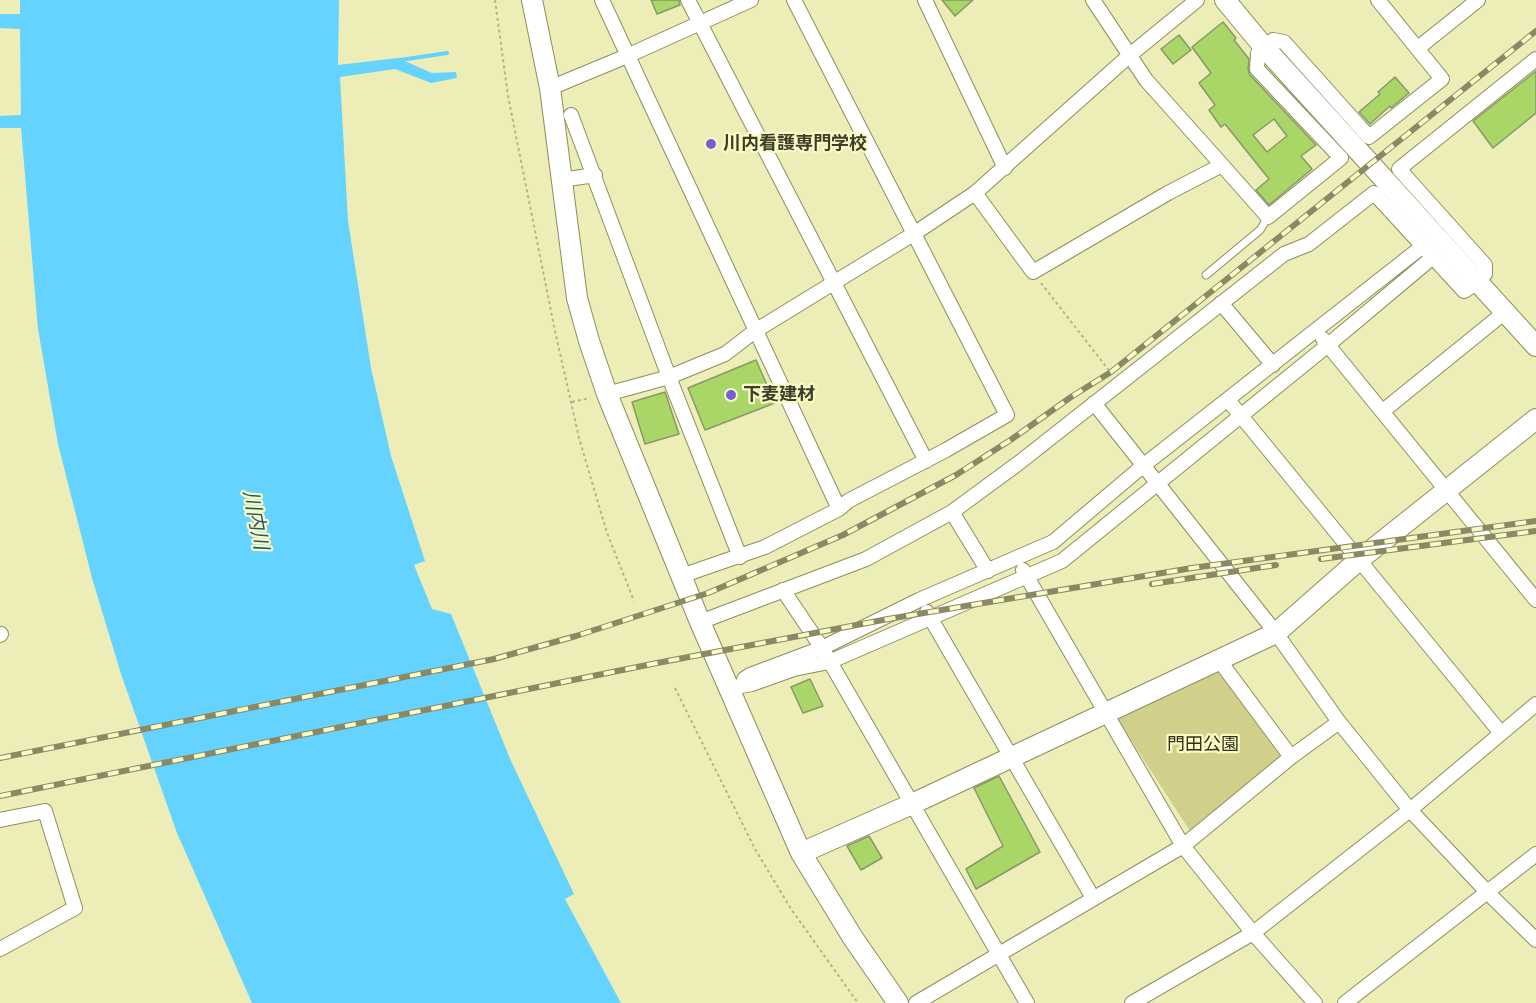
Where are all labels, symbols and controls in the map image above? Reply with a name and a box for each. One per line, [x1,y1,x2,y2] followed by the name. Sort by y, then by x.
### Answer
[723,133,867,155] place label: 川内看護専門学校
[704,137,718,151] marker: 川内看護専門学校
[743,384,815,406] place label: 下麦建材
[724,388,738,402] marker: 下麦建材
[237,488,273,552] water label: 川内川
[1167,734,1239,756] park label: 門田公園

